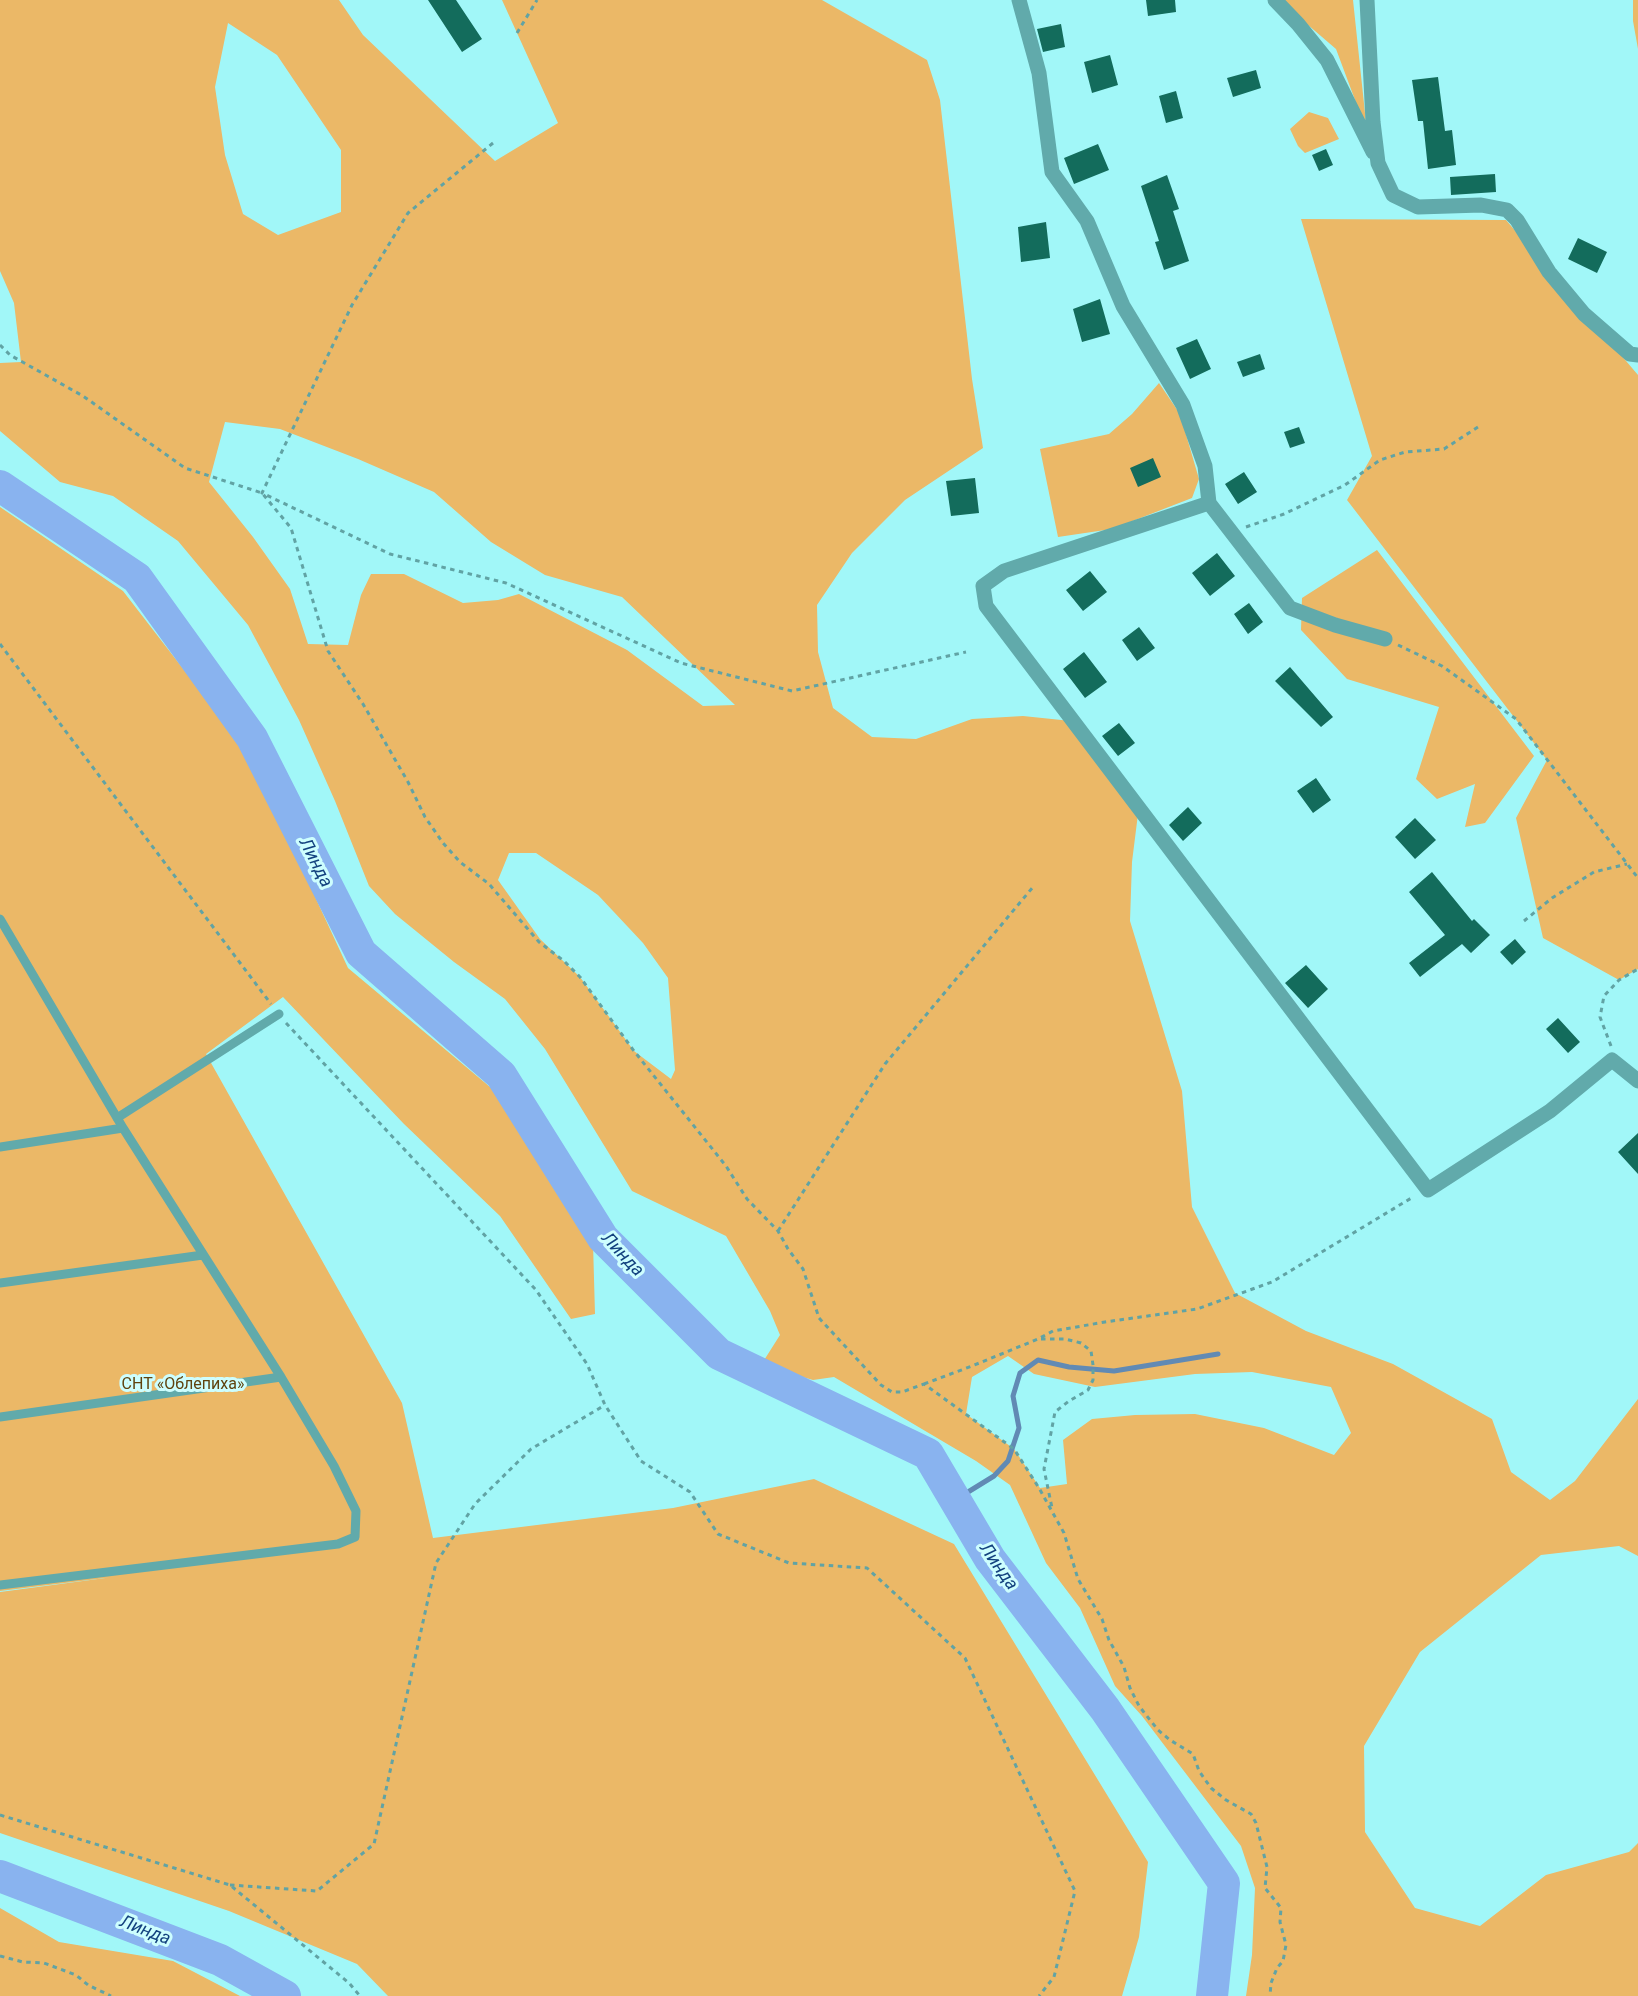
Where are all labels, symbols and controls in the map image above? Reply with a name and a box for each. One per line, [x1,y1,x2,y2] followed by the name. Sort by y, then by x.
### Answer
[293,835,337,891] water label: Линда
[596,1228,648,1282] water label: Линда
[122,1375,244,1395] park label: СНТ «Облепиха»
[974,1539,1022,1595] water label: Линда
[117,1911,173,1951] water label: Линда

